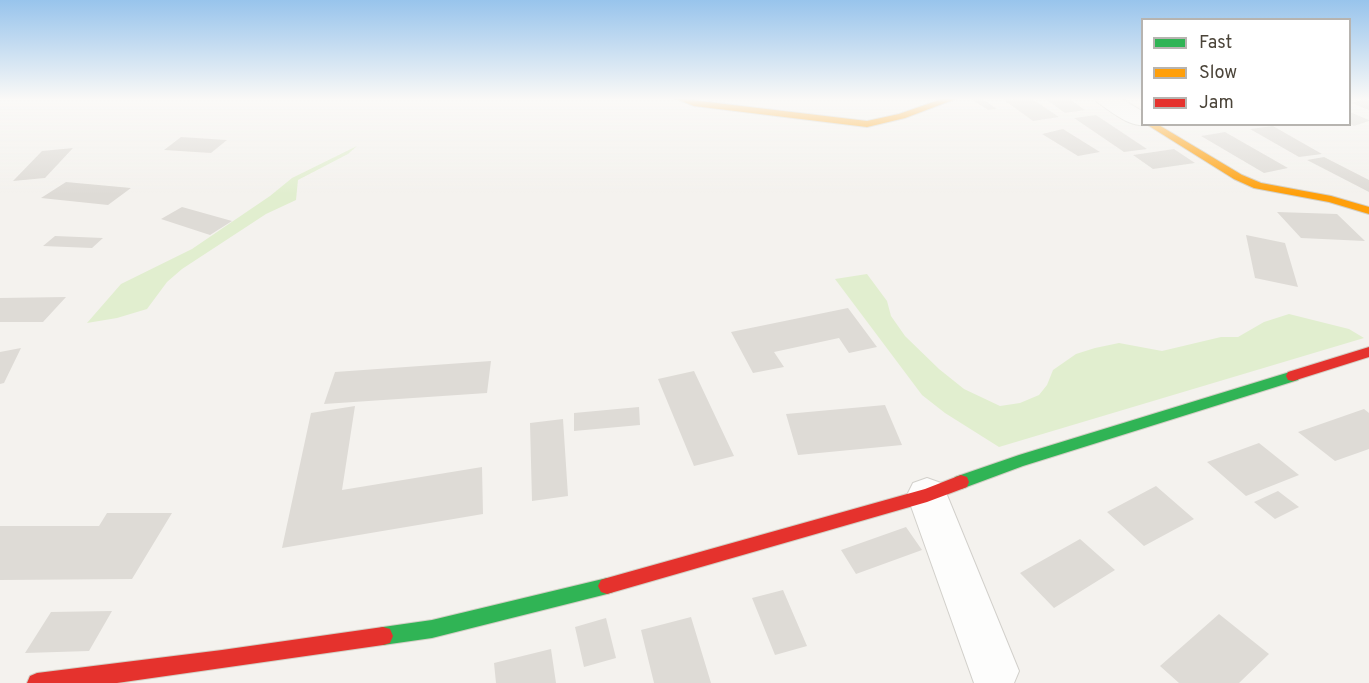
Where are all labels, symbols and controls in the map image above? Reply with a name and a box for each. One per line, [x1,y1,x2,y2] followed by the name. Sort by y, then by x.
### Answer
[1141,18,1351,126] legend
[1199,32,1232,55] text: Fast
[1199,62,1237,85] text: Slow
[1199,92,1234,115] text: Jam

